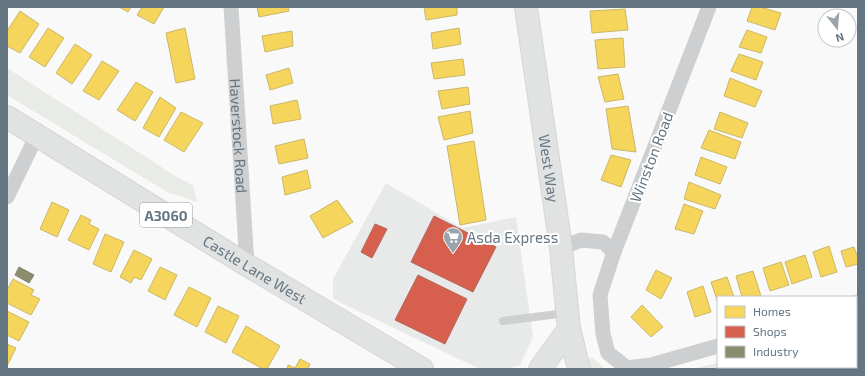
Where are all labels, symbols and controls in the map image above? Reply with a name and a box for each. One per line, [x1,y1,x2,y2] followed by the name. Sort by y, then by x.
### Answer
[817,8,857,48] north arrow
[834,31,846,45] text: N
[226,78,252,194] street label: Haverstock Road
[626,109,676,205] street label: Winston Road
[536,133,563,204] street label: West Way
[140,203,192,227] road number: A3060
[442,226,464,254] supermarket icon: Asda Express
[467,228,558,246] place label: Asda Express
[200,231,310,307] street label: Castle Lane West
[717,296,857,368] legend
[753,304,791,318] text: Homes
[753,324,787,338] text: Shops
[753,344,799,358] text: Industry

